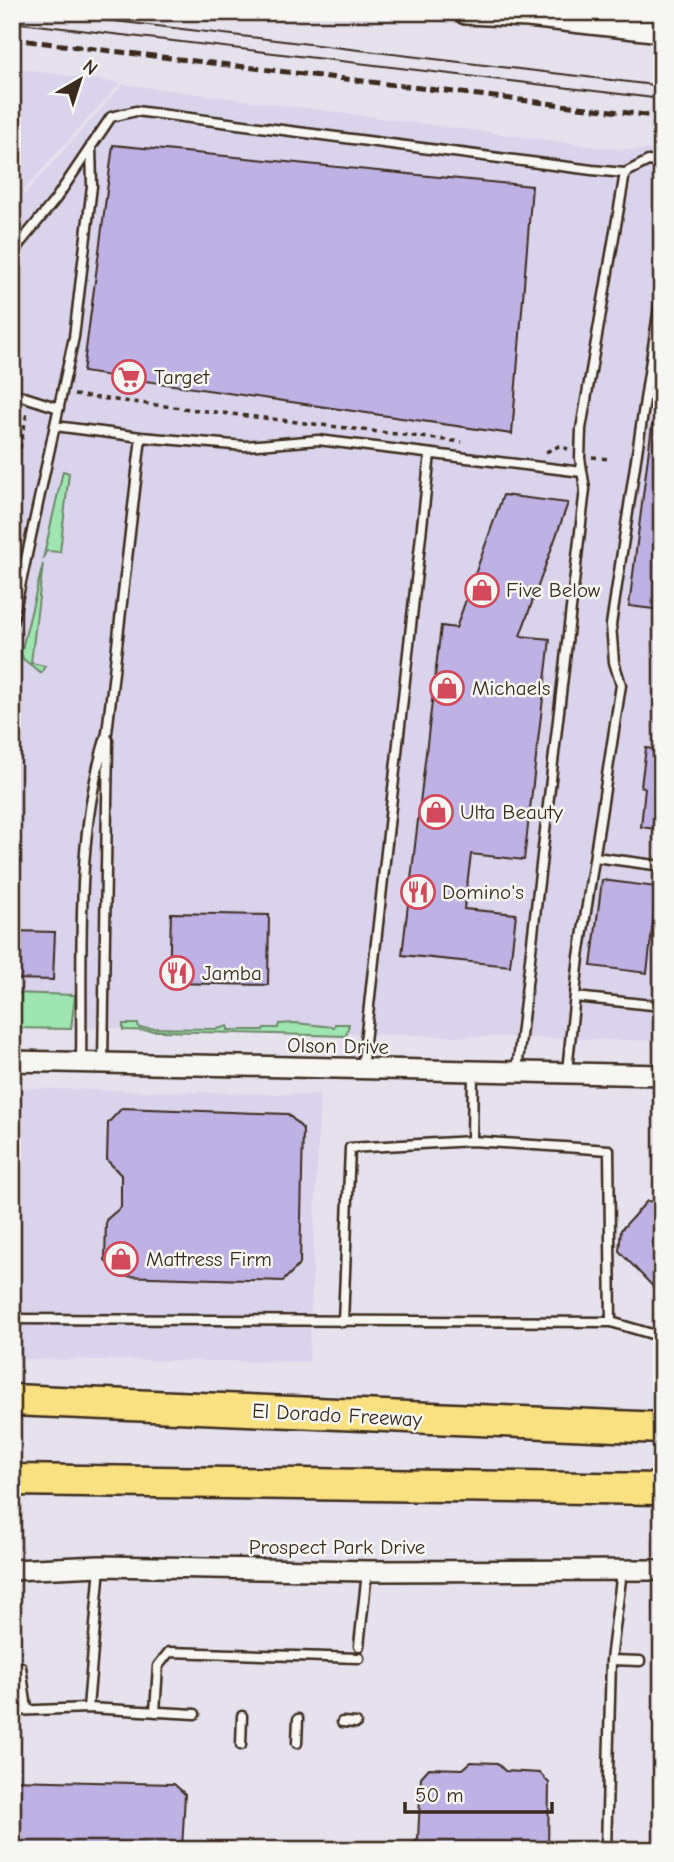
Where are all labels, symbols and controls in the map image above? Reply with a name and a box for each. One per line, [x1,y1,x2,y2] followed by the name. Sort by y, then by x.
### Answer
[46,46,116,116] north arrow
[78,55,102,80] text: N
[110,358,148,396] supermarket icon: Target
[154,365,210,389] place label: Target
[463,571,501,609] shop icon: Five Below
[506,578,601,602] place label: Five Below
[428,669,466,707] shop icon: Michaels
[472,676,550,700] place label: Michaels
[417,793,455,831] shop icon: Ulta Beauty
[460,800,563,824] place label: Ulta Beauty
[399,873,437,911] restaurant icon: Domino's
[442,880,524,904] place label: Domino's
[158,954,196,992] restaurant icon: Jamba
[202,961,262,985] place label: Jamba
[287,1033,389,1059] street label: Olson Drive
[102,1240,140,1278] shop icon: Mattress Firm
[146,1247,272,1271] place label: Mattress Firm
[251,1399,423,1431] street label: El Dorado Freeway
[249,1535,425,1559] street label: Prospect Park Drive
[405,1771,552,1815] scale bar
[415,1783,464,1807] text: 50 m

